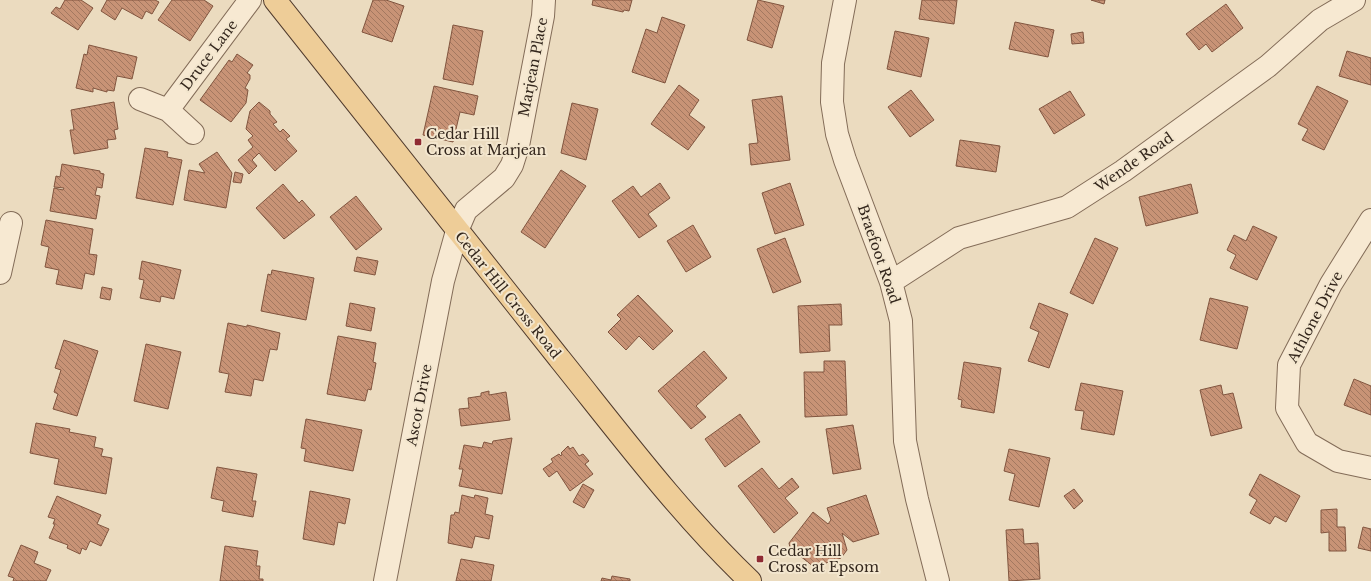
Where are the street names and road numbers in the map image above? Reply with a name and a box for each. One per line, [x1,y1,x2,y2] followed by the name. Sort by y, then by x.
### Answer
[177,16,241,94] street label: Druce Lane
[515,16,551,118] street label: Marjean Place
[1090,128,1177,196] street label: Wende Road
[854,202,905,306] street label: Braefoot Road
[451,228,565,363] street label: Cedar Hill Cross Road
[1283,268,1347,367] street label: Athlone Drive
[402,362,436,449] street label: Ascot Drive

